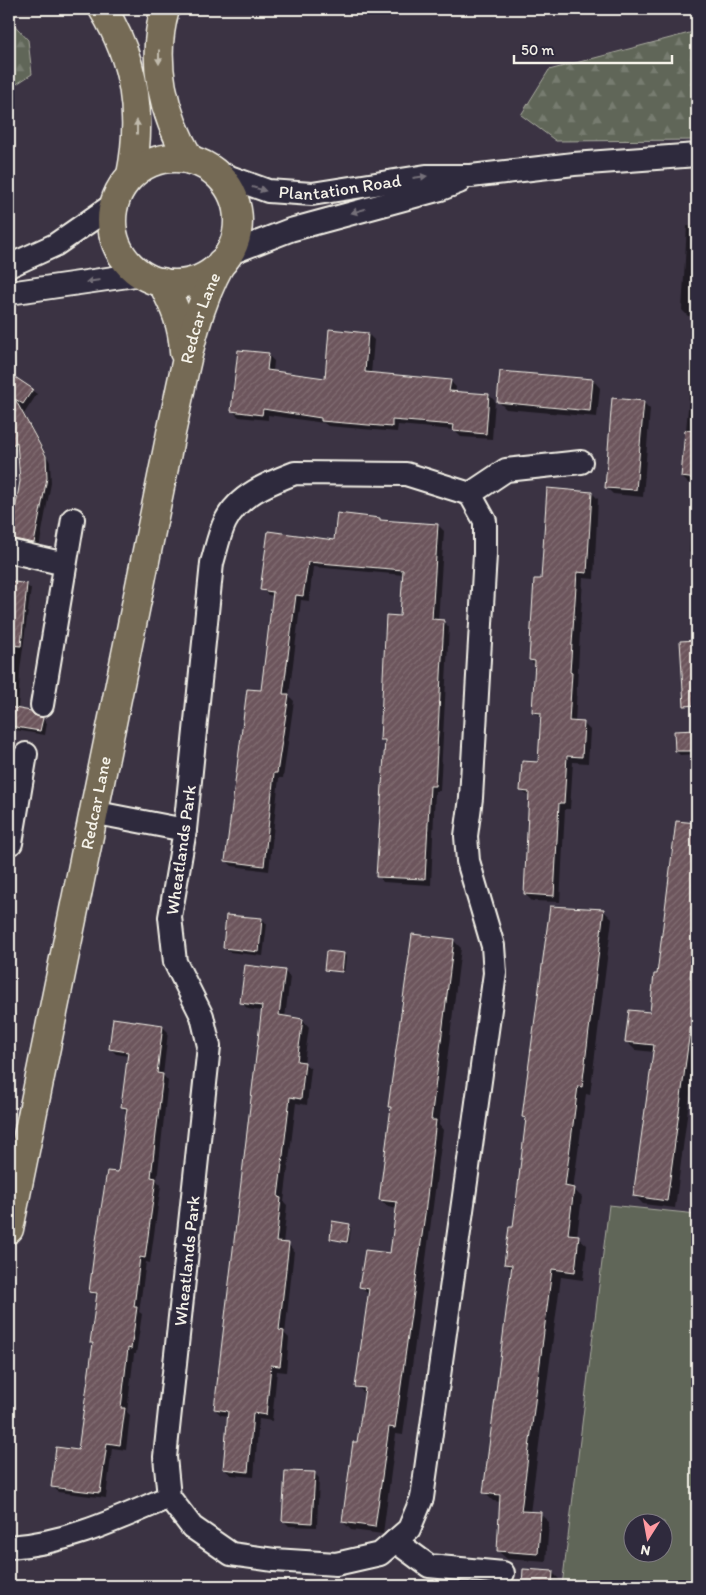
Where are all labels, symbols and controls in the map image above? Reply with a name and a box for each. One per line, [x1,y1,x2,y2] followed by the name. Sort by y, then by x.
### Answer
[514,32,671,64] scale bar
[521,41,554,59] text: 50 m
[155,49,163,65] one-way arrow
[133,119,141,135] one-way arrow
[278,169,403,205] street label: Plantation Road
[412,173,428,181] one-way arrow
[252,185,267,193] one-way arrow
[350,208,365,216] one-way arrow
[175,269,225,366] street label: Redcar Lane
[85,277,101,285] one-way arrow
[76,754,116,851] street label: Redcar Lane
[161,784,201,916] street label: Wheatlands Park
[169,1195,205,1327] street label: Wheatlands Park
[624,1512,674,1562] north arrow
[639,1541,652,1560] text: N

